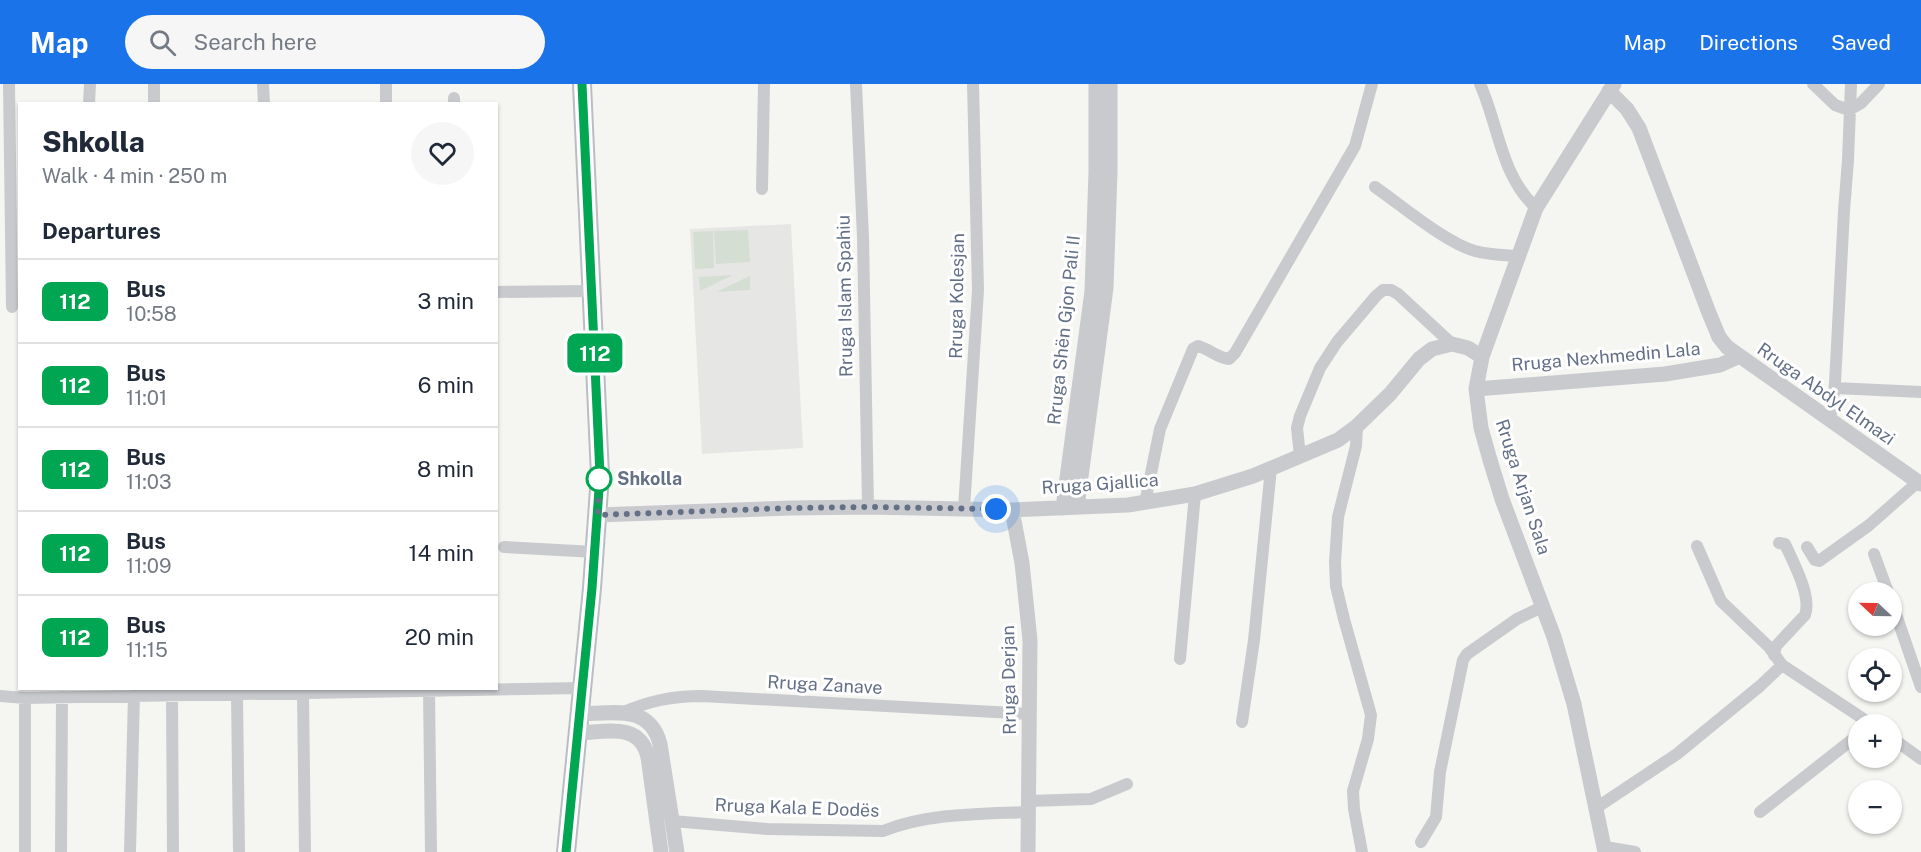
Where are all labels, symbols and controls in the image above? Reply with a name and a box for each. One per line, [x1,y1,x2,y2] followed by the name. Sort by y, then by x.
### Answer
[125,15,545,69] search box
[30,26,89,59] text: Map
[146,26,179,59] icon: search
[194,29,317,55] text: Search here
[1624,30,1666,55] text: Map
[1699,30,1798,55] text: Directions
[1831,30,1891,55] text: Saved
[411,122,474,185] button: heart
[42,125,145,158] text: Shkolla
[42,164,227,188] text: Walk · 4 min · 250 m
[833,215,856,377] street label: Rruga Islam Spahiu
[42,218,161,244] text: Departures
[945,233,968,359] street label: Rruga Kolesjan
[1043,234,1084,426] street label: Rruga Shën Gjon Pali II
[126,276,166,302] text: Bus
[417,288,474,314] text: 3 min
[59,289,91,314] text: 112
[126,302,177,326] text: 10:58
[560,334,630,372] line badge: 112
[1511,338,1701,375] street label: Rruga Nexhmedin Lala
[1753,338,1899,449] street label: Rruga Abdyl Elmazi
[579,341,611,366] text: 112
[126,360,166,386] text: Bus
[418,372,474,398] text: 6 min
[59,373,91,398] text: 112
[126,386,167,410] text: 11:01
[1492,416,1555,557] street label: Rruga Arjan Sala
[126,444,166,470] text: Bus
[417,456,474,482] text: 8 min
[59,457,91,482] text: 112
[586,466,612,492] marker: Shkolla
[617,468,682,489] place label: Shkolla
[1041,469,1159,498] street label: Rruga Gjallica
[126,470,172,494] text: 11:03
[981,494,1011,524] your location
[126,528,166,554] text: Bus
[409,540,474,566] text: 14 min
[59,541,91,566] text: 112
[126,554,171,578] text: 11:09
[1848,582,1902,636] north arrow
[1848,582,1902,834] map controls
[126,612,166,638] text: Bus
[405,624,474,650] text: 20 min
[59,625,91,650] text: 112
[997,625,1020,735] street label: Rruga Derjan
[126,638,168,662] text: 11:15
[1848,648,1902,702] button: locate
[767,671,883,698] street label: Rruga Zanave
[1848,714,1902,768] button: +
[1848,780,1902,834] button: −
[714,794,880,821] street label: Rruga Kala E Dodës

